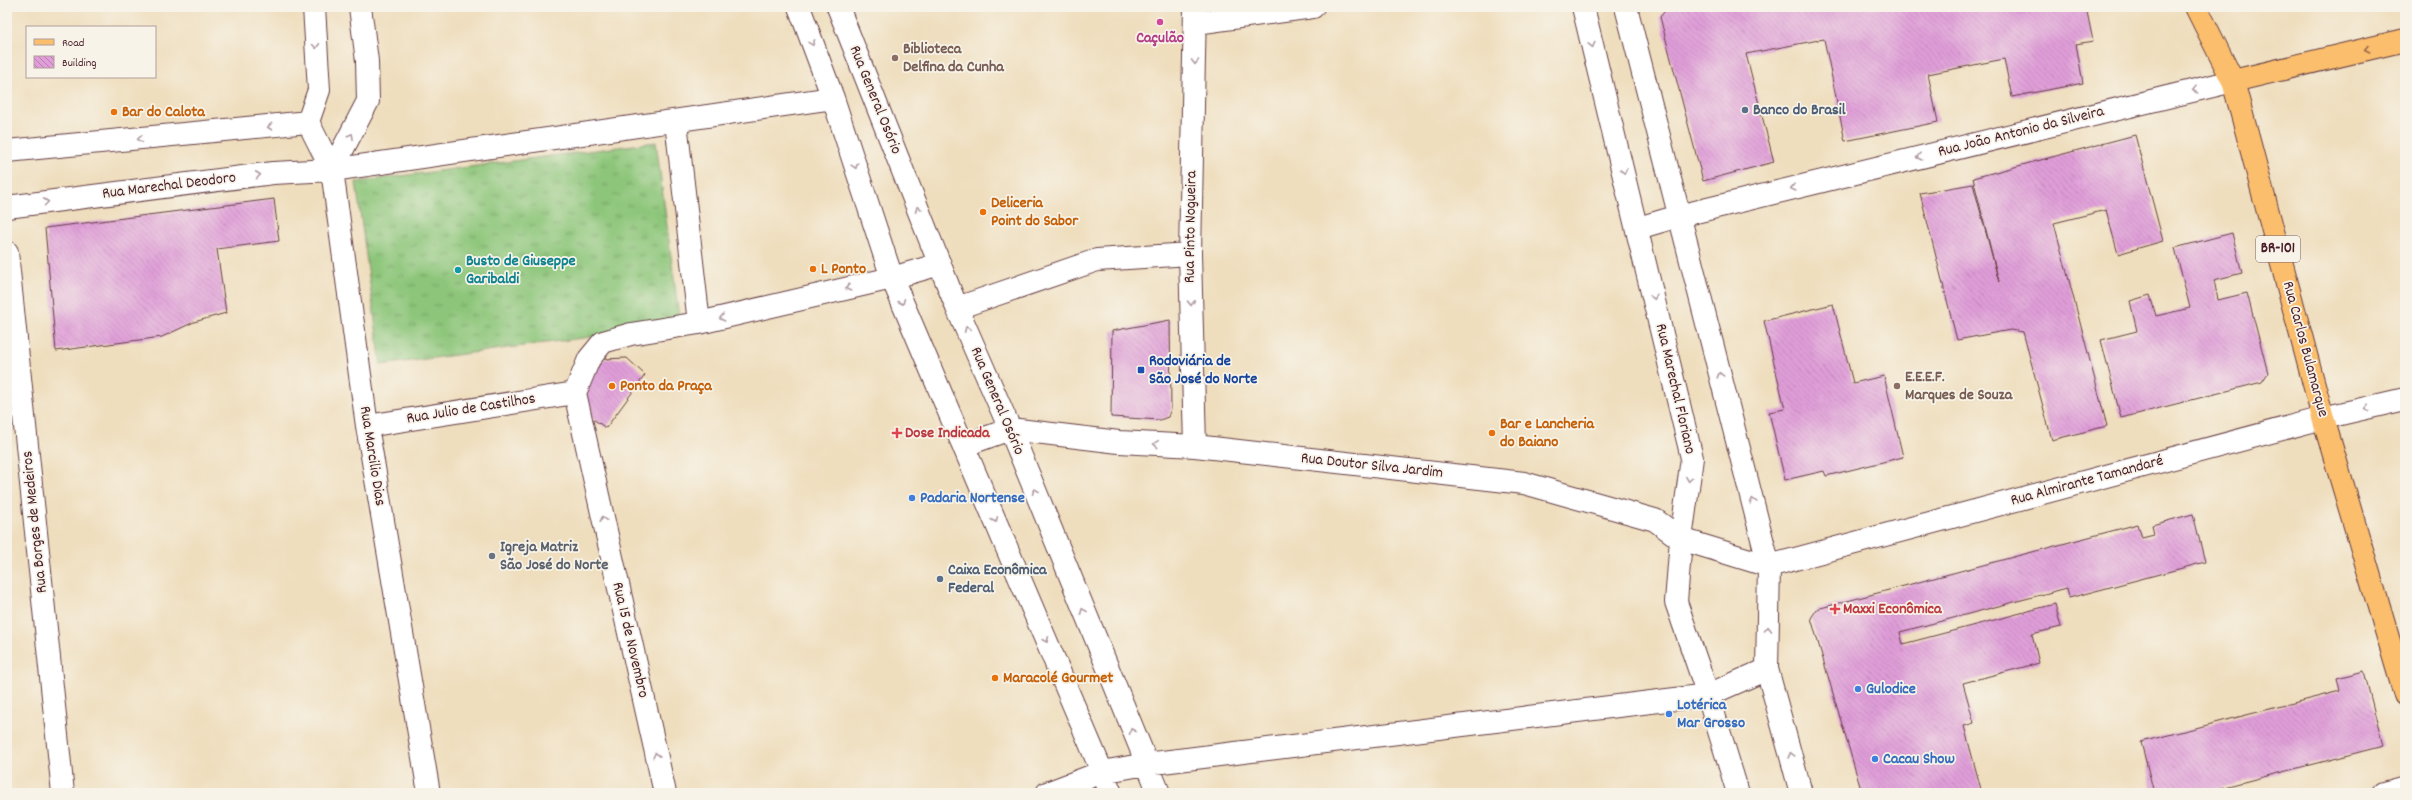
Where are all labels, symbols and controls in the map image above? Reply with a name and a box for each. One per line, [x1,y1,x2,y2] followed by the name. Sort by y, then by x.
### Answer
[1155,17,1165,27] marker: Caçulão
[26,26,156,78] legend
[1136,27,1184,50] place label: Caçulão
[62,35,84,52] text: Road
[903,38,1005,79] place label: Biblioteca Delfina da Cunha
[808,40,816,47] one-way arrow
[843,42,907,158] street label: Rua General Osório
[1588,42,1596,48] one-way arrow
[312,43,321,49] one-way arrow
[2364,44,2371,53] one-way arrow
[890,53,900,63] marker: Biblioteca Delfina da Cunha
[62,55,97,72] text: Building
[1191,59,1199,65] one-way arrow
[2192,85,2199,94] one-way arrow
[1753,99,1846,122] place label: Banco do Brasil
[1936,100,2107,164] street label: Rua João Antonio da Silveira
[122,101,206,124] place label: Bar do Calota
[1740,105,1750,115] marker: Banco do Brasil
[109,107,119,117] marker: Bar do Calota
[267,122,273,131] one-way arrow
[347,133,354,140] one-way arrow
[137,134,143,143] one-way arrow
[1916,152,1923,161] one-way arrow
[850,163,859,170] one-way arrow
[101,166,237,206] street label: Rua Marechal Deodoro
[1619,168,1627,174] one-way arrow
[1179,170,1203,283] street label: Rua Pinto Nogueira
[255,171,261,180] one-way arrow
[1790,183,1797,192] one-way arrow
[991,192,1079,233] place label: Deliceria Point do Sabor
[43,198,49,207] one-way arrow
[915,205,923,212] one-way arrow
[978,207,988,217] marker: Deliceria Point do Sabor
[2256,236,2300,262] road number: BR-101
[466,250,576,291] place label: Busto de Giuseppe Garibaldi
[821,258,866,281] place label: L Ponto
[808,264,818,274] marker: L Ponto
[453,265,463,275] marker: Busto de Giuseppe Garibaldi
[2276,278,2334,420] street label: Rua Carlos Bulamarque
[845,284,852,292] one-way arrow
[1649,294,1658,301] one-way arrow
[897,298,905,306] one-way arrow
[1187,300,1195,306] one-way arrow
[719,313,725,321] one-way arrow
[1649,321,1701,457] street label: Rua Marechal Floriano
[963,326,971,333] one-way arrow
[964,343,1030,459] street label: Rua General Osório
[1149,350,1257,391] place label: Rodoviária de São José do Norte
[1136,365,1146,375] marker: Rodoviária de São José do Norte
[1905,366,2014,407] place label: E.E.E.F. Marques de Souza
[1716,372,1725,379] one-way arrow
[620,375,713,398] place label: Ponto da Praça
[607,381,617,391] marker: Ponto da Praça
[1892,381,1902,391] marker: E.E.E.F. Marques de Souza
[405,387,537,431] street label: Rua Julio de Castilhos
[2364,403,2370,411] one-way arrow
[353,404,391,508] street label: Rua Marcilio Dias
[1500,413,1595,454] place label: Bar e Lancheria do Baiano
[905,422,991,445] place label: Dose Indicada
[892,428,902,438] marker: Dose Indicada
[1487,428,1497,438] marker: Bar e Lancheria do Baiano
[1153,440,1159,449] one-way arrow
[1300,447,1444,485] street label: Rua Doutor Silva Jardim
[2008,449,2166,512] street label: Rua Almirante Tamandaré
[16,450,54,594] street label: Rua Borges de Medeiros
[1685,476,1694,482] one-way arrow
[920,487,1025,510] place label: Padaria Nortense
[1031,487,1039,494] one-way arrow
[907,493,917,503] marker: Padaria Nortense
[1749,498,1757,504] one-way arrow
[600,516,608,522] one-way arrow
[990,516,998,524] one-way arrow
[500,536,608,577] place label: Igreja Matriz São José do Norte
[487,551,497,561] marker: Igreja Matriz São José do Norte
[948,559,1048,600] place label: Caixa Econômica Federal
[935,574,945,584] marker: Caixa Econômica Federal
[605,580,655,700] street label: Rua 15 de Novembro
[1843,598,1943,621] place label: Maxxi Econômica
[1830,604,1840,614] marker: Maxxi Econômica
[1080,607,1088,614] one-way arrow
[1764,626,1772,632] one-way arrow
[1041,635,1049,643] one-way arrow
[1003,667,1113,690] place label: Maracolé Gourmet
[990,673,1000,683] marker: Maracolé Gourmet
[1866,678,1916,701] place label: Gulodice
[1853,684,1863,694] marker: Gulodice
[1677,694,1745,735] place label: Lotérica Mar Grosso
[1664,709,1674,719] marker: Lotérica Mar Grosso
[1129,728,1137,735] one-way arrow
[1883,748,1955,771] place label: Cacau Show
[653,752,661,758] one-way arrow
[1787,752,1796,759] one-way arrow
[1870,754,1880,764] marker: Cacau Show

